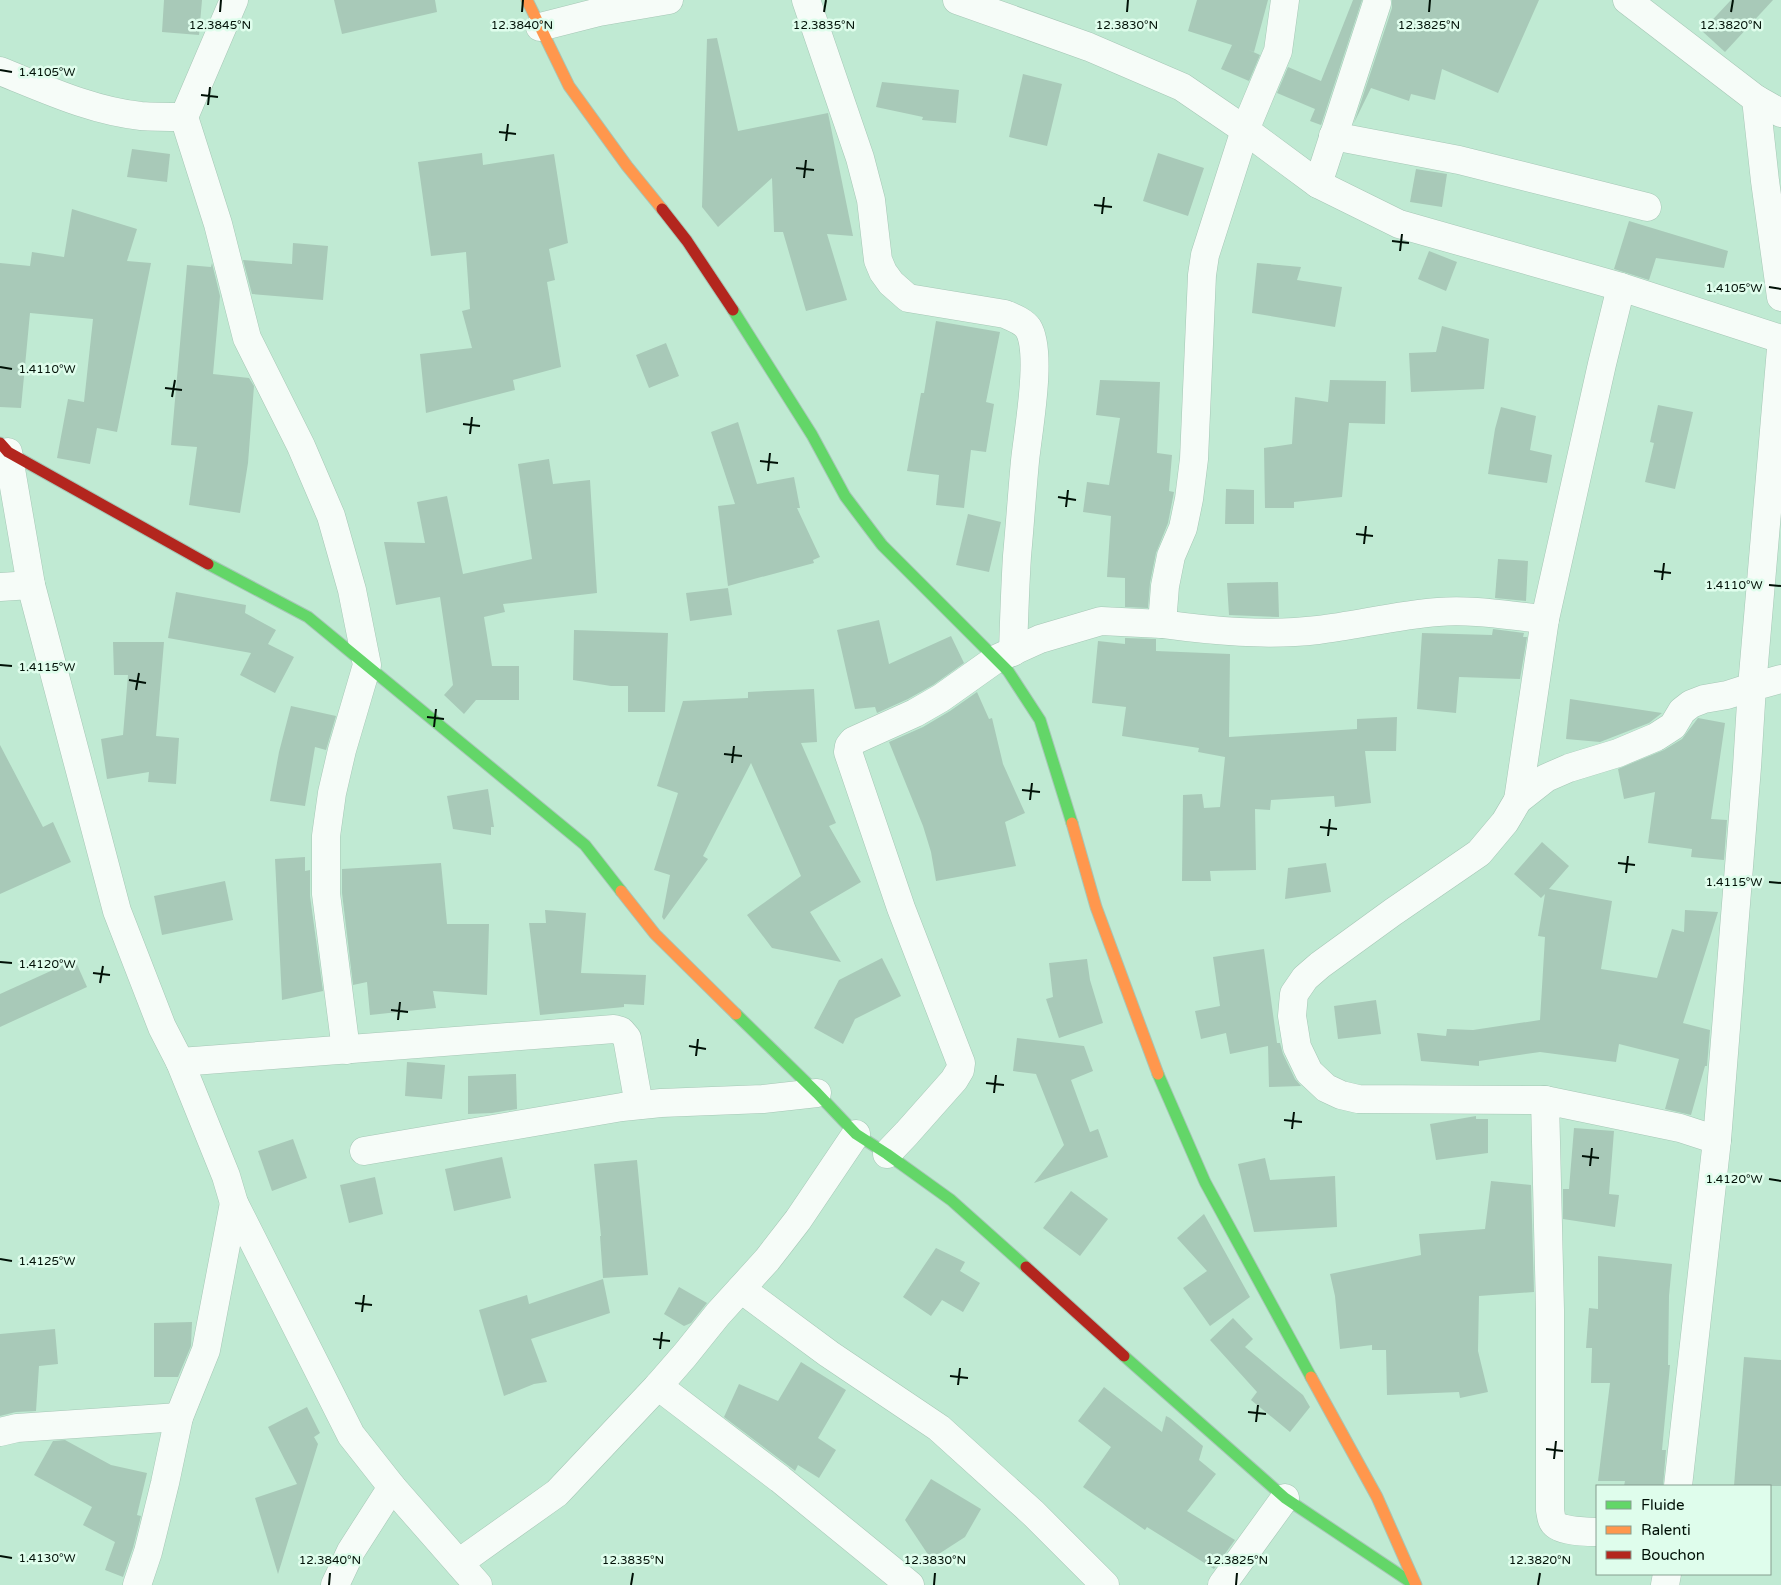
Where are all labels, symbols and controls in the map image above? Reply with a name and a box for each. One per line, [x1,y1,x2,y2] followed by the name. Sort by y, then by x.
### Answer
[189,18,251,32] text: 12.3845°N
[491,18,553,32] text: 12.3840°N
[793,18,855,32] text: 12.3835°N
[1096,18,1158,32] text: 12.3830°N
[1398,18,1460,32] text: 12.3825°N
[1700,18,1762,32] text: 12.3820°N
[19,65,76,79] text: 1.4105°W
[1706,281,1763,295] text: 1.4105°W
[18,362,76,376] text: 1.4110°W
[1705,578,1763,592] text: 1.4110°W
[19,660,76,674] text: 1.4115°W
[1706,875,1763,889] text: 1.4115°W
[18,957,76,971] text: 1.4120°W
[1705,1172,1763,1186] text: 1.4120°W
[19,1254,76,1268] text: 1.4125°W
[1596,1485,1771,1575] legend
[1641,1496,1685,1514] text: Fluide
[1641,1521,1691,1539] text: Ralenti
[1641,1546,1705,1564] text: Bouchon
[18,1551,76,1565] text: 1.4130°W
[299,1553,361,1567] text: 12.3840°N
[602,1553,664,1567] text: 12.3835°N
[904,1553,966,1567] text: 12.3830°N
[1206,1553,1268,1567] text: 12.3825°N
[1509,1553,1571,1567] text: 12.3820°N

